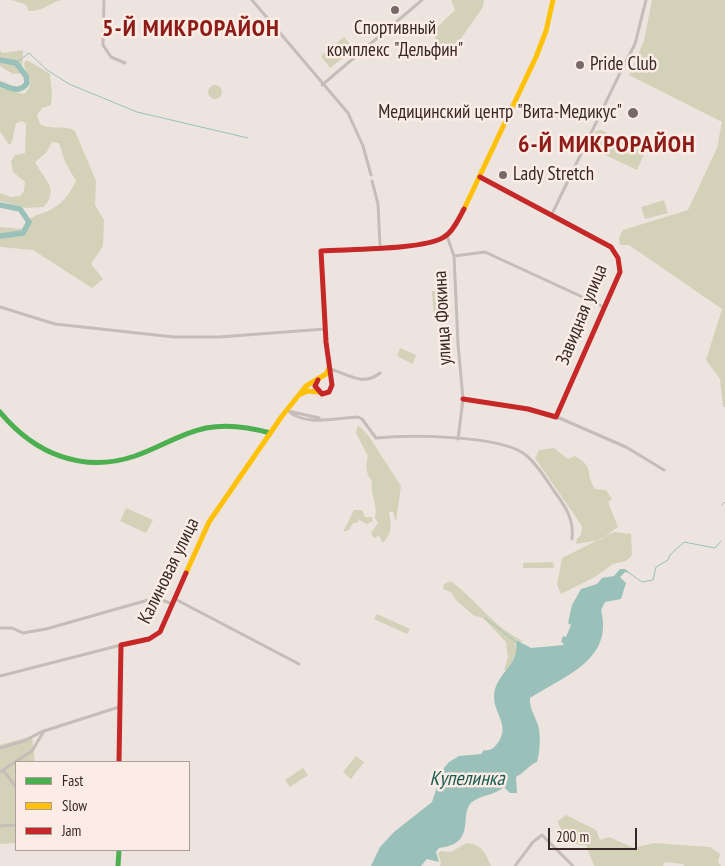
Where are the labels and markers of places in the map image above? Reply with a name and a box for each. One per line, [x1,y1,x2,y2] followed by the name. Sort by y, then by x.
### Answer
[389,4,401,16] marker: Спортивный комплекс "Дельфин"
[327,18,463,62] place label: Спортивный комплекс "Дельфин"
[590,54,657,76] place label: Pride Club
[574,59,586,71] marker: Pride Club
[378,102,622,124] place label: Медицинский центр "Вита-Медикус"
[626,106,640,120] marker: Медицинский центр "Вита-Медикус"
[513,164,594,186] place label: Lady Stretch
[497,169,509,181] marker: Lady Stretch

